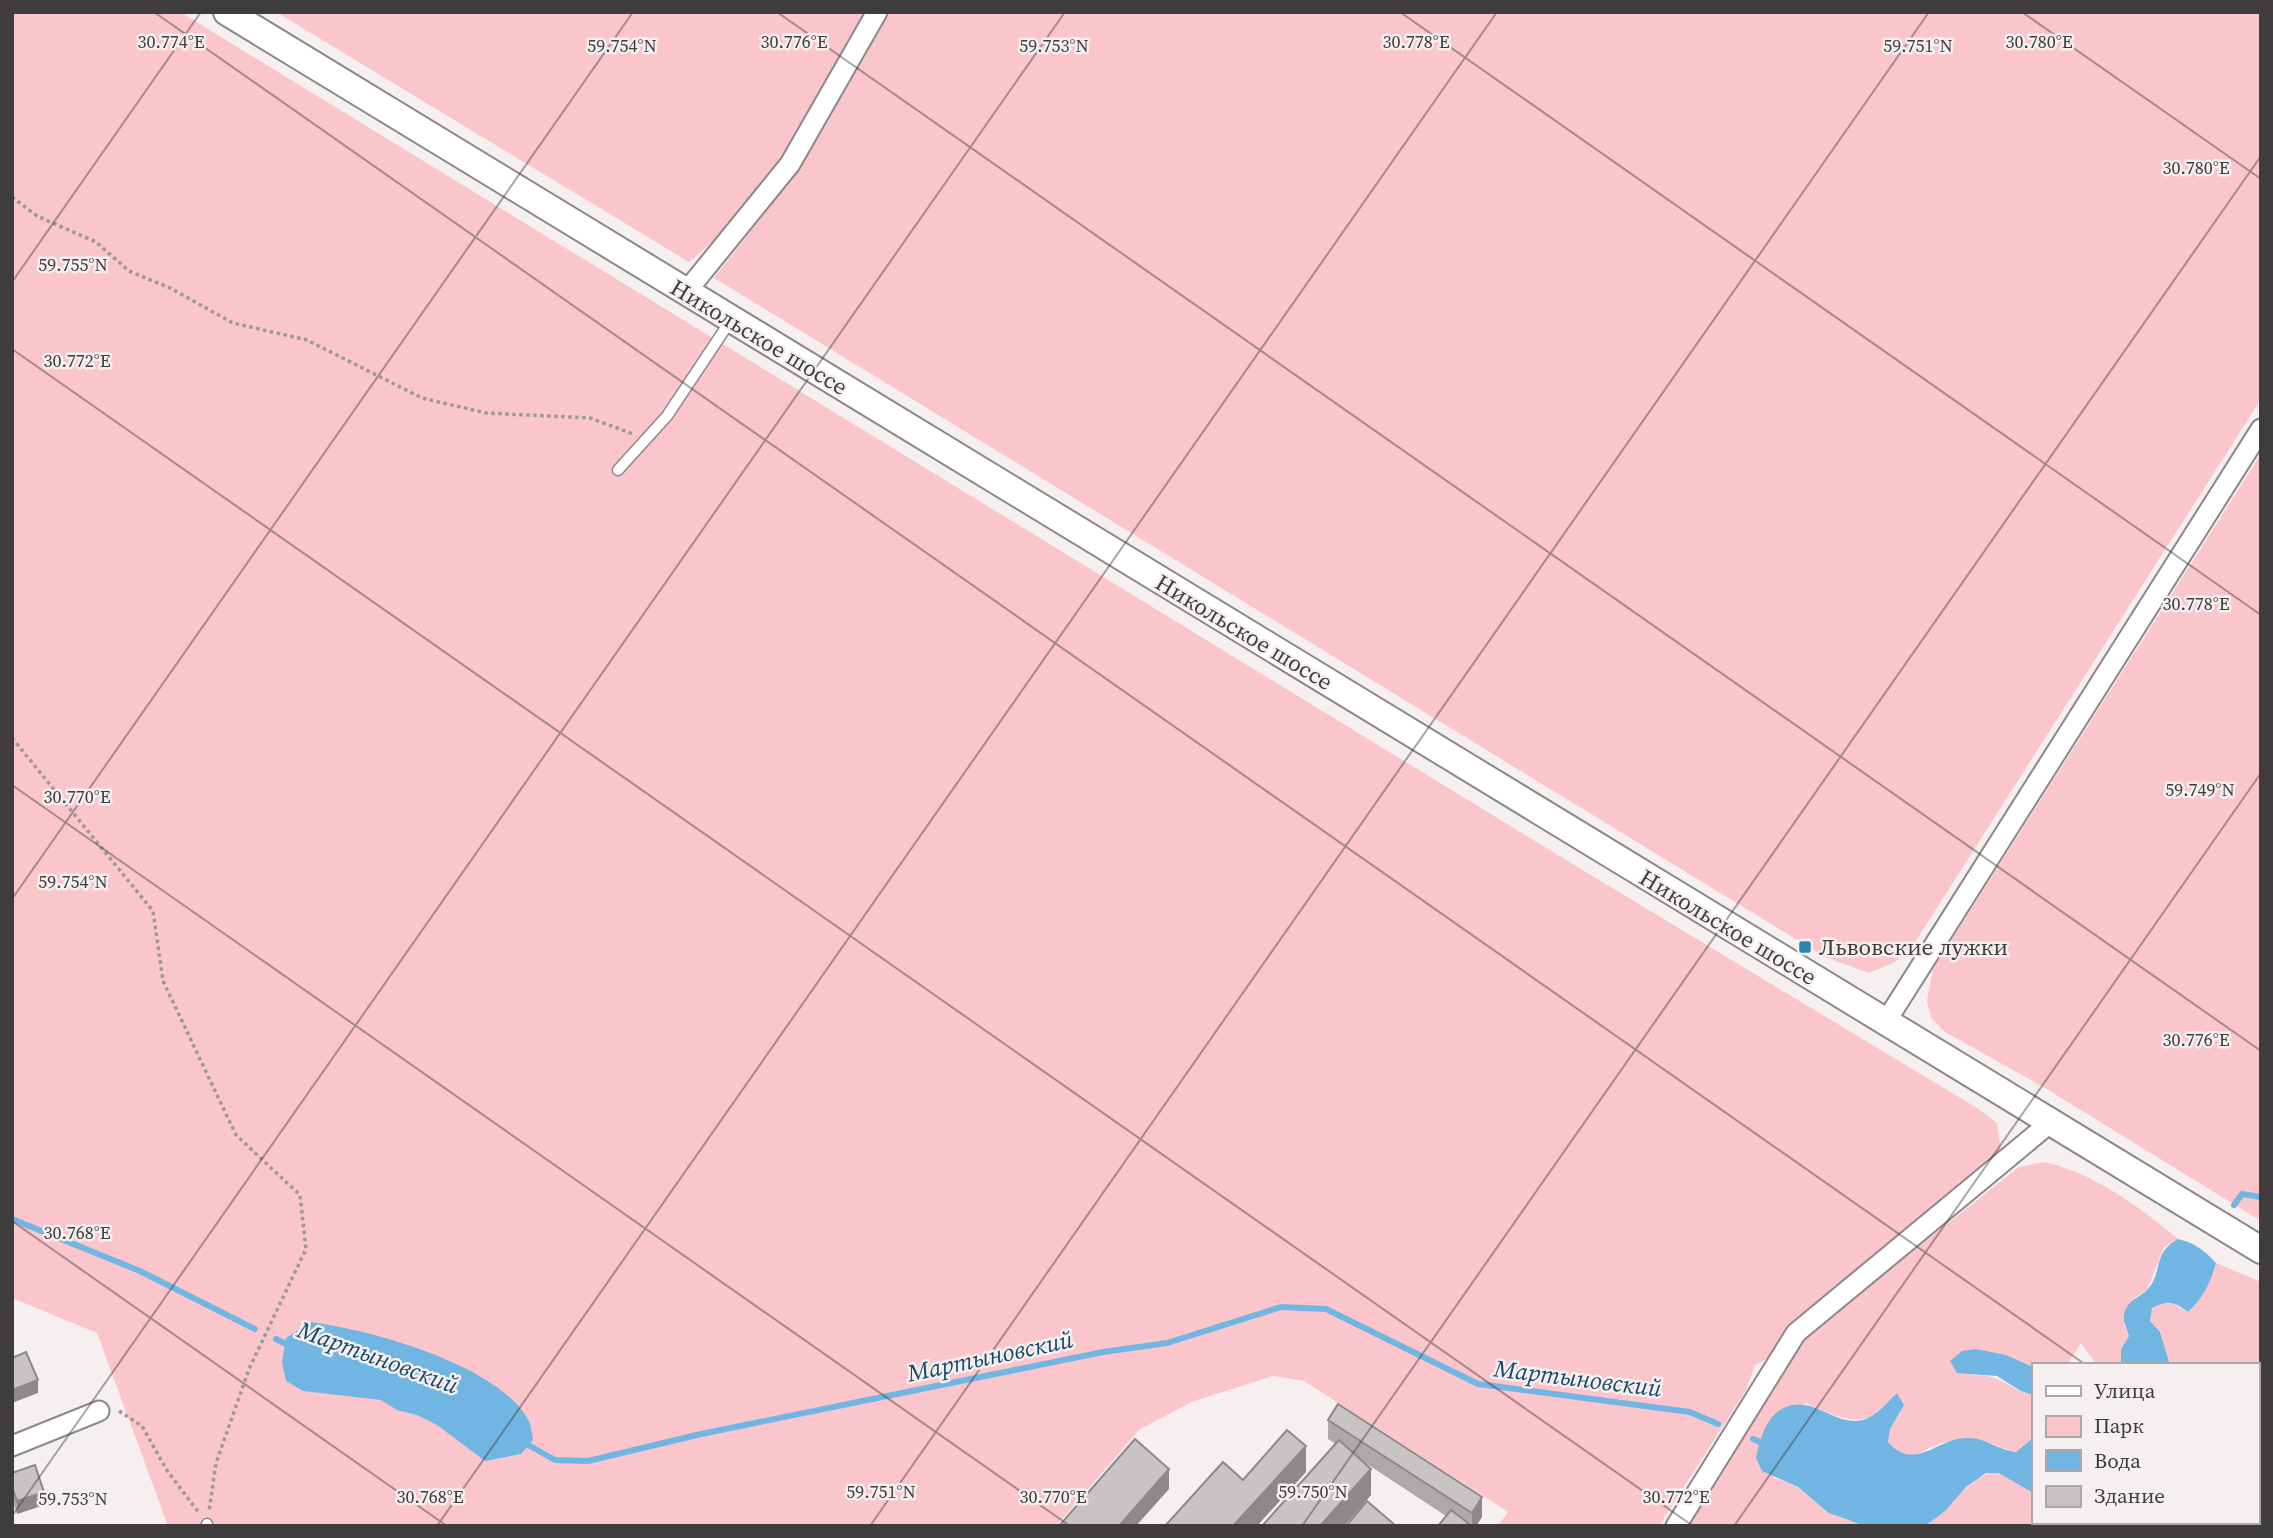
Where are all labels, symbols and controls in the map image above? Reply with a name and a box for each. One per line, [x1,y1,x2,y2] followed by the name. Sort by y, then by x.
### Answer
[137,29,205,54] text: 30.774°E
[760,29,828,54] text: 30.776°E
[1382,29,1450,54] text: 30.778°E
[2005,29,2073,54] text: 30.780°E
[587,33,657,58] text: 59.754°N
[1019,33,1089,58] text: 59.753°N
[1883,33,1953,58] text: 59.751°N
[2162,155,2230,180] text: 30.780°E
[38,252,108,277] text: 59.755°N
[664,271,854,403] street label: Никольское шоссе
[43,348,111,373] text: 30.772°E
[1149,566,1339,698] street label: Никольское шоссе
[2162,591,2230,616] text: 30.778°E
[2165,777,2235,802] text: 59.749°N
[43,784,111,809] text: 30.770°E
[1633,861,1823,993] street label: Никольское шоссе
[38,869,108,894] text: 59.754°N
[1819,931,2008,963] place label: Львовские лужки
[1797,939,1813,955] marker: Львовские лужки
[2162,1027,2230,1052] text: 30.776°E
[43,1220,111,1245] text: 30.768°E
[292,1312,463,1401] water label: Мартыновский
[903,1322,1076,1390] water label: Мартыновский
[1491,1351,1664,1405] water label: Мартыновский
[2032,1363,2259,1524] legend
[2094,1376,2156,1405] text: Улица
[2094,1411,2144,1440] text: Парк
[2094,1446,2141,1475] text: Вода
[846,1479,916,1504] text: 59.751°N
[1278,1479,1348,1504] text: 59.750°N
[2094,1481,2165,1510] text: Здание
[396,1484,464,1509] text: 30.768°E
[1019,1484,1087,1509] text: 30.770°E
[1642,1484,1710,1509] text: 30.772°E
[38,1486,108,1511] text: 59.753°N

